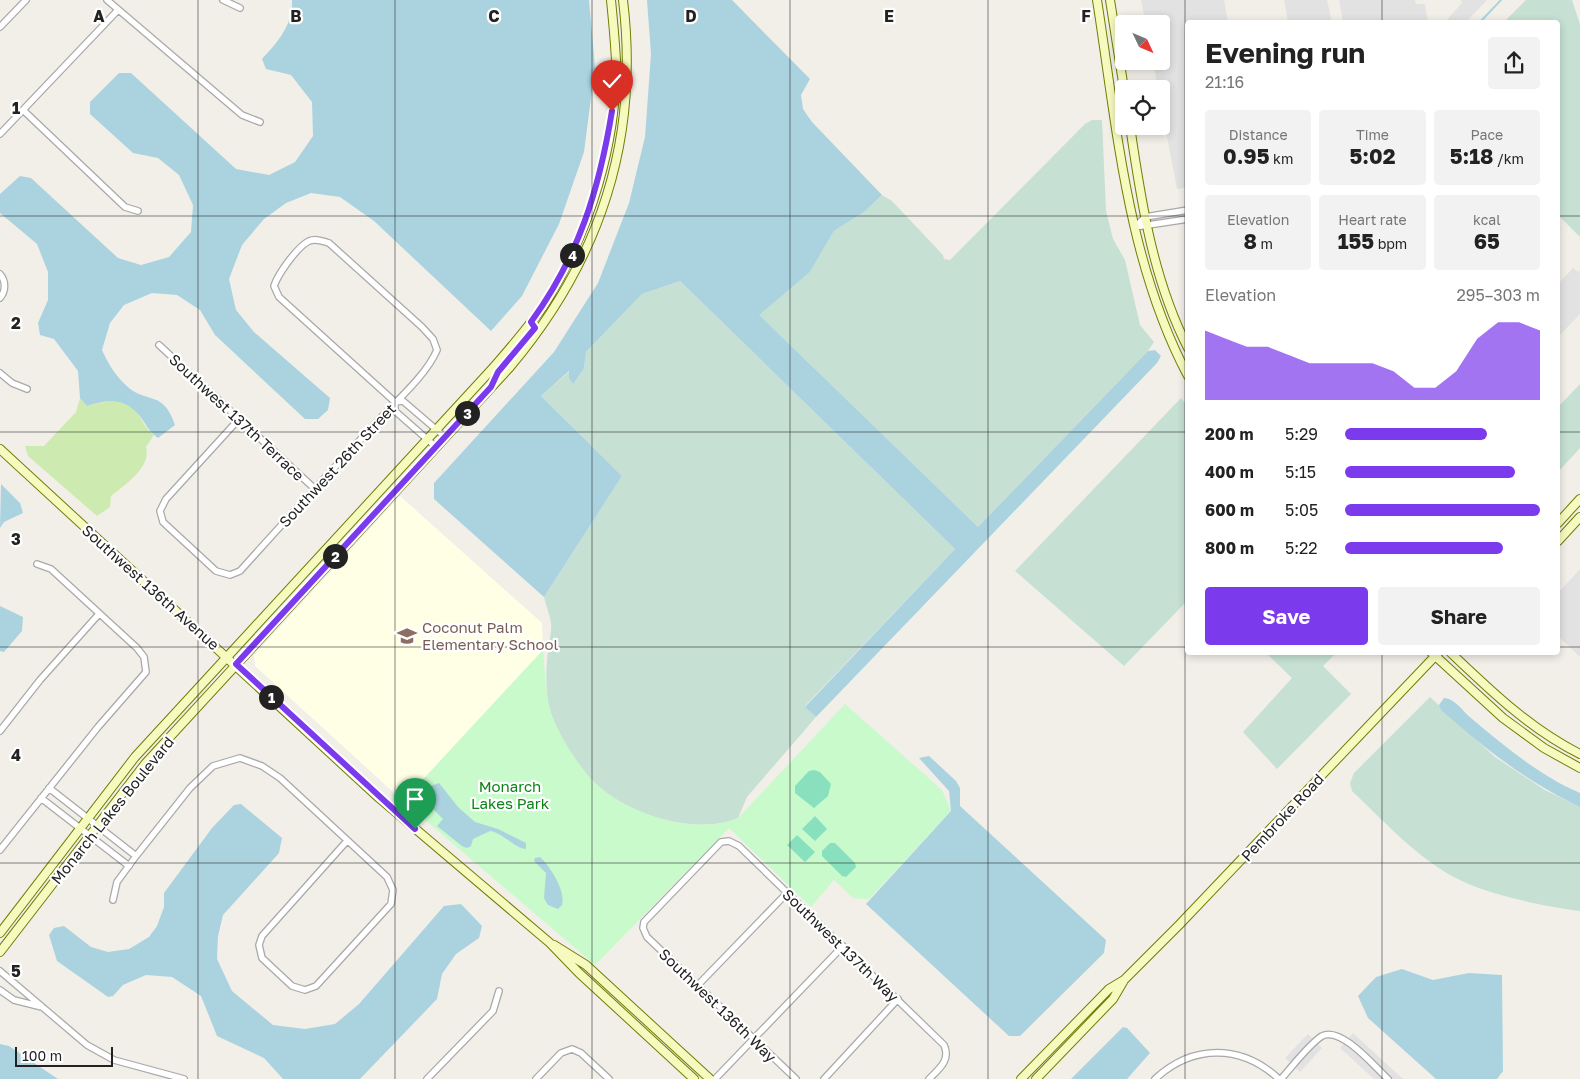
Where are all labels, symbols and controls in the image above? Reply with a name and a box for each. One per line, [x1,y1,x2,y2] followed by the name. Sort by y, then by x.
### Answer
[93,6,105,26] text: A
[290,6,302,26] text: B
[488,6,500,26] text: C
[685,6,697,26] text: D
[884,6,894,26] text: E
[1081,6,1091,26] text: F
[1115,15,1170,70] north arrow
[1115,15,1170,135] map controls
[1205,36,1365,69] text: Evening run
[1488,37,1540,89] button: share
[591,60,633,111] pin
[598,67,626,95] icon: check
[1205,72,1244,92] text: 21:16
[1115,80,1170,135] button: locate
[12,98,20,118] text: 1
[1229,126,1288,143] text: Distance
[1356,126,1389,143] text: Time
[1470,126,1503,143] text: Pace
[1223,143,1270,169] text: 0.95
[1349,143,1395,169] text: 5:02
[1450,143,1493,169] text: 5:18
[1270,150,1293,167] text: km
[1493,150,1524,167] text: /km
[1227,211,1289,228] text: Elevation
[1338,211,1407,228] text: Heart rate
[1473,211,1501,228] text: kcal
[1243,228,1257,254] text: 8
[1338,228,1374,254] text: 155
[1474,228,1500,254] text: 65
[1257,235,1273,252] text: m
[1374,235,1407,252] text: bpm
[560,242,584,268] pin: 4
[568,247,577,264] text: 4
[1205,285,1276,305] text: Elevation
[1456,285,1540,305] text: 295–303 m
[11,313,21,333] text: 2
[166,350,308,484] street label: Southwest 137th Terrace
[275,400,399,530] street label: Southwest 26th Street
[454,400,480,426] pin: 3
[463,405,472,422] text: 3
[1205,424,1254,444] text: 200 m
[1285,424,1318,444] text: 5:29
[1205,462,1254,482] text: 400 m
[1285,462,1316,482] text: 5:15
[1205,500,1254,520] text: 600 m
[1285,500,1318,520] text: 5:05
[79,521,223,654] street label: Southwest 136th Avenue
[11,529,21,549] text: 3
[1205,538,1254,558] text: 800 m
[1285,538,1318,558] text: 5:22
[322,544,348,568] pin: 2
[331,548,340,565] text: 2
[1205,587,1368,645] button: Save
[1378,587,1540,645] button: Share
[422,618,558,653] place label: Coconut Palm Elementary School
[396,625,418,647] school or university icon: Coconut Palm Elementary School
[258,684,284,710] pin: 1
[268,689,275,706] text: 1
[47,733,177,887] street label: Monarch Lakes Boulevard
[11,745,21,765] text: 4
[1237,770,1327,864] street label: Pembroke Road
[471,777,550,812] park label: Monarch Lakes Park
[394,778,436,829] pin
[401,785,429,813] icon: arrive
[779,885,903,1006] street label: Southwest 137th Way
[656,944,781,1066] street label: Southwest 136th Way
[11,961,21,981] text: 5
[15,1044,112,1067] scale bar
[22,1047,62,1064] text: 100 m

